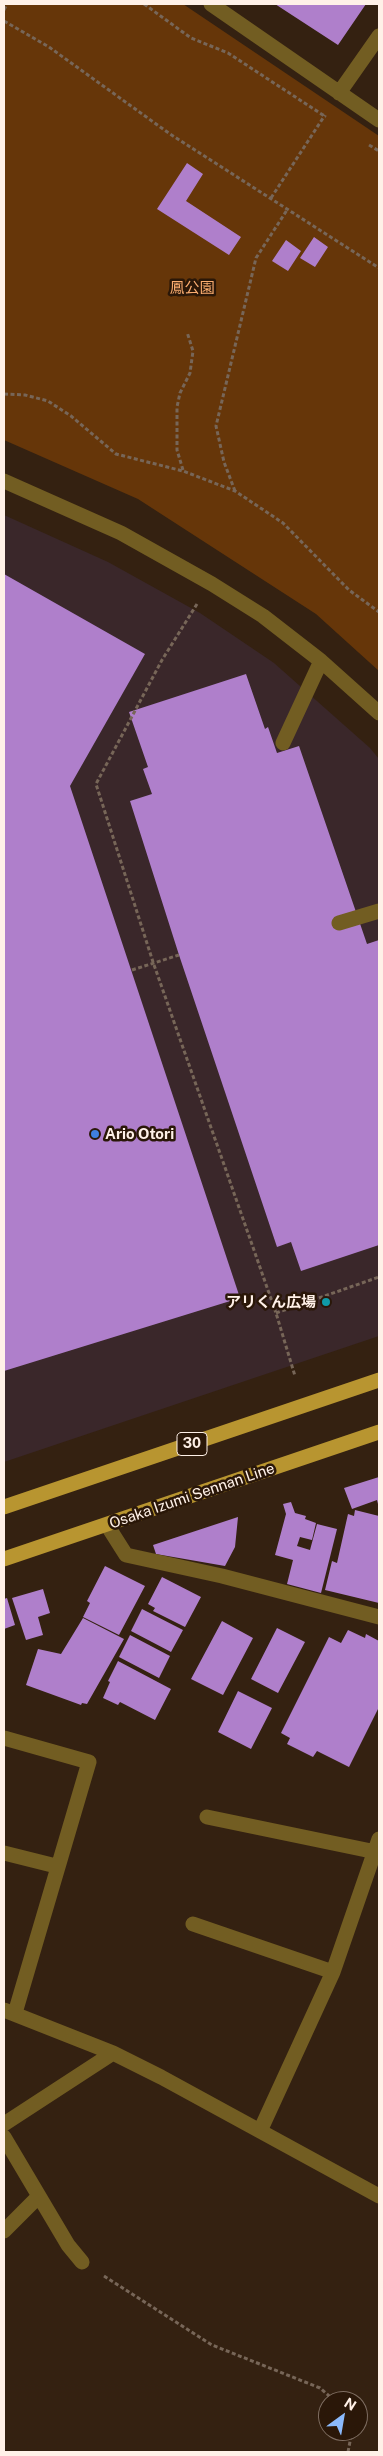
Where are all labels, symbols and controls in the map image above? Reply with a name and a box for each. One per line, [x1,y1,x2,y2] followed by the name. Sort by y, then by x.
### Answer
[170,279,214,297] park label: 鳳公園
[105,1125,174,1143] place label: Ario Otori
[89,1128,101,1140] marker: Ario Otori
[226,1293,316,1311] place label: アリくん広場
[320,1296,332,1308] marker: アリくん広場
[177,1432,207,1456] road number: 30
[107,1459,277,1533] street label: Osaka Izumi Sennan Line
[318,2391,368,2441] north arrow
[342,2394,359,2414] text: N

